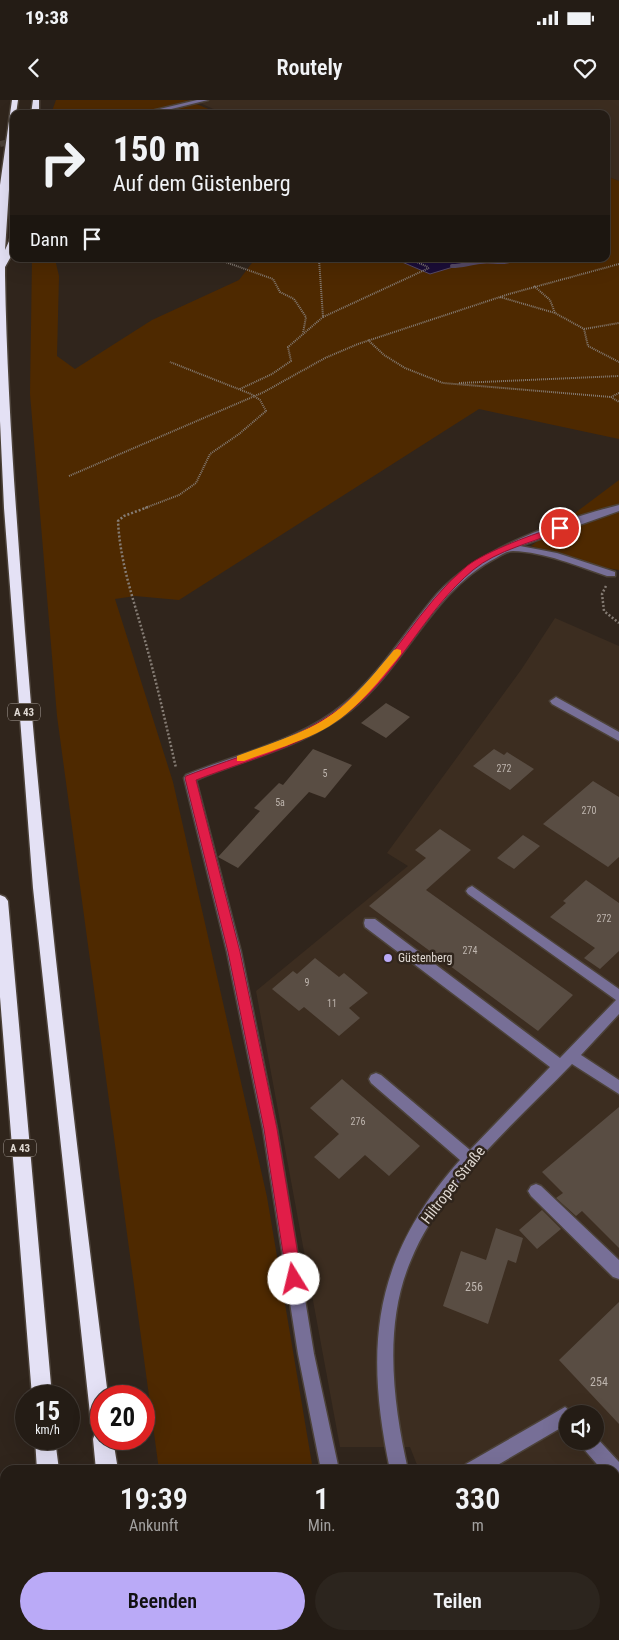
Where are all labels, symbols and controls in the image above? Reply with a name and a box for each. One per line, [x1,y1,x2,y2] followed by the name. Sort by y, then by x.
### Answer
[25,6,69,29] text: 19:38
[20,54,48,82] icon: back
[571,54,599,82] icon: heart
[276,55,343,80] text: Routely
[113,129,200,170] text: 150 m
[30,130,95,195] icon: right
[113,171,291,196] text: Auf dem Güstenberg
[78,225,106,253] icon: arrive
[30,228,68,251] text: Dann
[539,507,581,549] pin
[546,514,574,542] icon: arrive
[8,704,40,720] road number: A 43
[497,763,511,774] house number: 272
[323,768,328,779] house number: 5
[275,797,285,808] house number: 5a
[582,805,596,816] house number: 270
[597,913,611,924] house number: 272
[463,945,477,956] house number: 274
[398,951,452,965] place label: Güstenberg
[382,952,394,964] marker: Güstenberg
[305,977,310,988] house number: 9
[327,998,337,1009] house number: 11
[351,1116,365,1127] house number: 276
[4,1140,36,1156] road number: A 43
[417,1143,489,1227] street label: Hiltroper Straße
[267,1252,319,1304] position arrow
[465,1280,483,1294] house number: 256
[590,1375,608,1389] house number: 254
[90,1385,155,1450] speed limit sign: 20
[35,1397,60,1426] text: 15
[559,1405,604,1450] map controls
[559,1405,604,1450] button: sound
[35,1423,60,1437] text: km/h
[120,1481,188,1516] text: 19:39
[314,1481,329,1516] text: 1
[455,1481,500,1516] text: 330
[129,1516,179,1535] text: Ankunft
[308,1516,335,1535] text: Min.
[472,1516,484,1535] text: m
[20,1572,305,1630] button: Beenden
[315,1572,600,1630] button: Teilen

